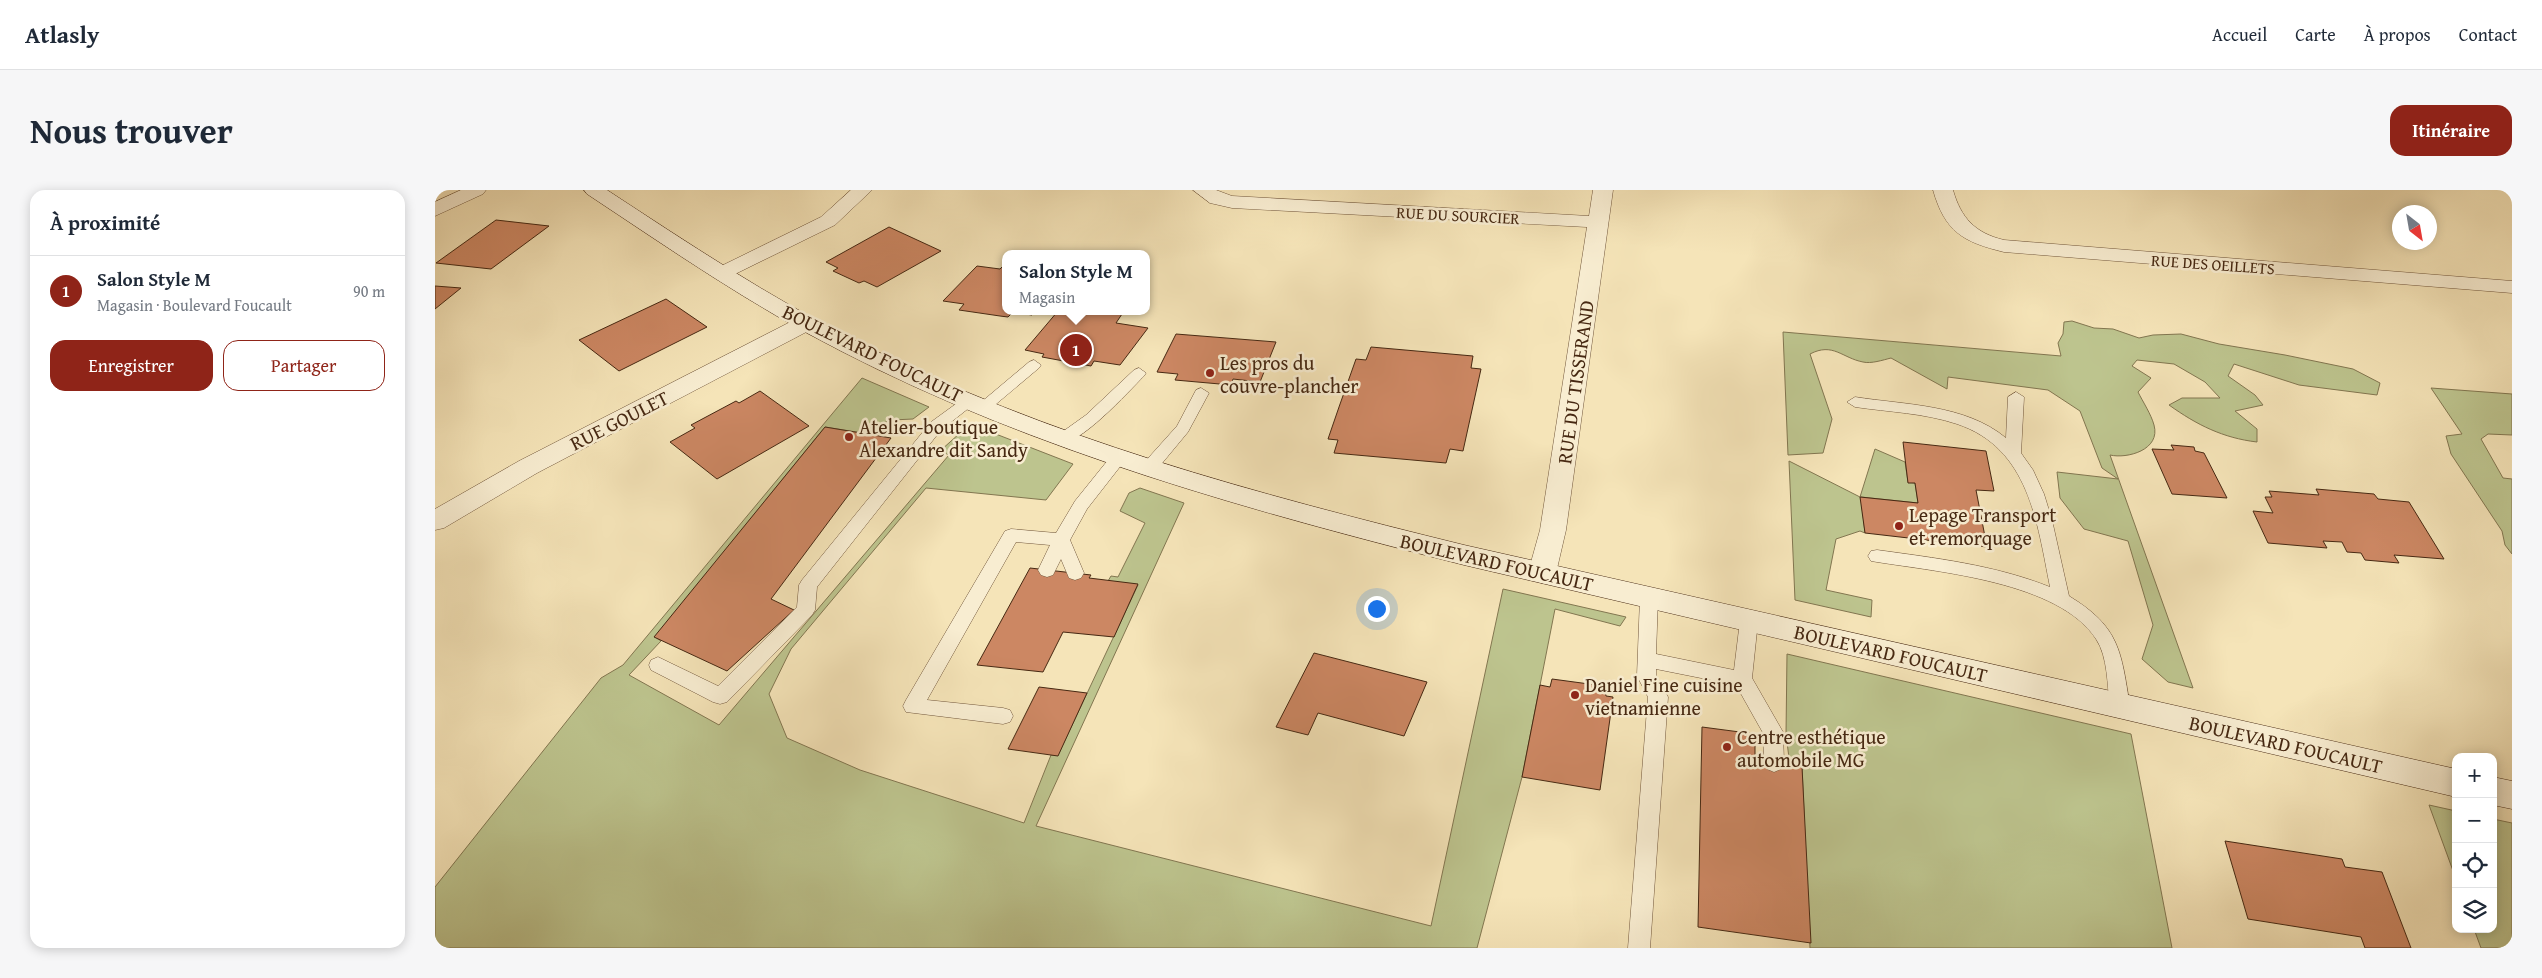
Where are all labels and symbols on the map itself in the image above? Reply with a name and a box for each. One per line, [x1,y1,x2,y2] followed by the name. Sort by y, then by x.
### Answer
[1396,200,1521,230] street label: RUE DU SOURCIER
[2392,205,2437,250] north arrow
[2150,248,2276,280] street label: RUE DES OEILLETS
[778,297,968,409] street label: BOULEVARD FOUCAULT
[1549,298,1601,466] street label: RUE DU TISSERAND
[1060,331,1092,369] pin: 1
[1220,348,1359,400] place label: Les pros du couvre-plancher
[1204,367,1216,379] marker: Les pros du couvre-plancher
[565,383,673,457] street label: RUE GOULET
[859,412,1028,464] place label: Atelier-boutique Alexandre dit Sandy
[843,431,855,443] marker: Atelier-boutique Alexandre dit Sandy
[1909,500,2056,552] place label: Lepage Transport et remorquage
[1893,520,1905,532] marker: Lepage Transport et remorquage
[1398,526,1596,598] street label: BOULEVARD FOUCAULT
[1364,596,1390,622] your location
[1792,617,1990,689] street label: BOULEVARD FOUCAULT
[1585,670,1743,722] place label: Daniel Fine cuisine vietnamienne
[1569,689,1581,701] marker: Daniel Fine cuisine vietnamienne
[2187,708,2385,780] street label: BOULEVARD FOUCAULT
[1737,722,1886,774] place label: Centre esthétique automobile MG
[1721,741,1733,753] marker: Centre esthétique automobile MG

